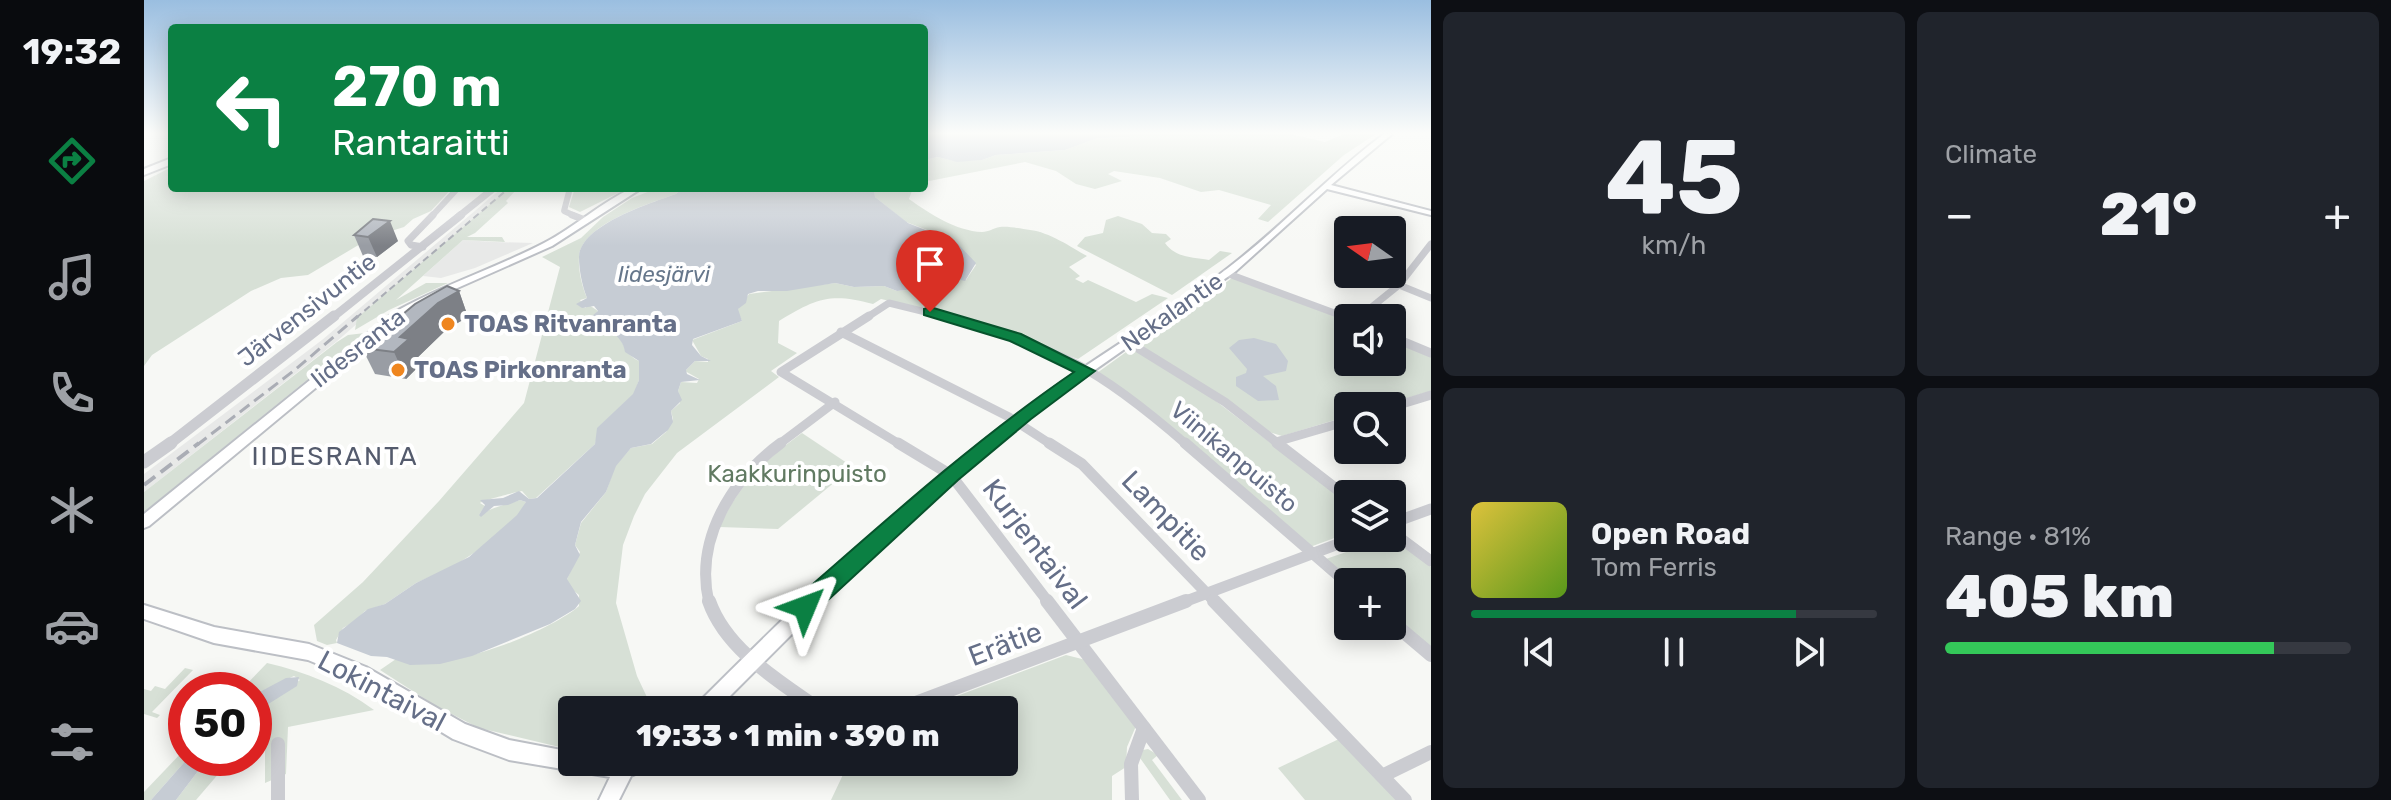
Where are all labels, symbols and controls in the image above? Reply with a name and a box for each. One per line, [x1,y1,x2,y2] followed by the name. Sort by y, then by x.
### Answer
[23,30,121,73] text: 19:32
[332,54,502,120] text: 270 m
[200,56,304,160] icon: left
[1605,116,1743,239] text: 45
[332,121,510,164] text: Rantaraitti
[44,133,100,189] icon: directions
[1945,139,2037,170] text: Climate
[2100,179,2197,250] text: 21°
[1945,189,1974,241] text: −
[2324,189,2351,241] text: +
[1334,216,1406,288] north arrow
[1334,216,1406,640] map controls
[896,230,964,312] pin
[1642,230,1706,261] text: km/h
[908,242,952,286] icon: arrive
[233,248,381,372] street label: Järvensivuntie
[44,249,100,305] icon: music
[618,261,711,288] water label: Iidesjärvi
[1116,267,1228,357] street label: Nekalantie
[305,303,411,393] street label: Iidesranta
[1334,304,1406,376] button: sound
[464,310,677,338] place label: TOAS Ritvanranta
[439,315,457,333] marker: TOAS Ritvanranta
[414,356,627,384] place label: TOAS Pirkonranta
[389,361,407,379] marker: TOAS Pirkonranta
[44,365,100,421] icon: phone
[1334,392,1406,464] button: search
[1165,396,1303,518] street label: Viinikanpuisto
[251,441,419,472] district label: IIDESRANTA
[707,460,887,488] park label: Kaakkurinpuisto
[1115,464,1217,568] street label: Lampitie
[976,473,1094,615] street label: Kurjentaival
[1334,480,1406,552] button: layers
[44,482,100,538] icon: climate
[1591,516,1750,552] text: Open Road
[1945,521,2091,552] text: Range · 81%
[1591,552,1717,583] text: Tom Ferris
[1945,561,2174,632] text: 405 km
[763,565,847,649] position arrow
[1334,568,1406,640] button: +
[44,598,100,654] icon: car
[964,615,1046,673] street label: Erätie
[1517,630,1561,674] icon: previous
[1652,630,1696,674] icon: pause
[1787,630,1831,674] icon: next
[312,644,452,738] street label: Lokintaival
[168,672,272,776] speed limit sign: 50
[44,714,100,770] icon: filters
[636,718,940,754] text: 19:33 · 1 min · 390 m

